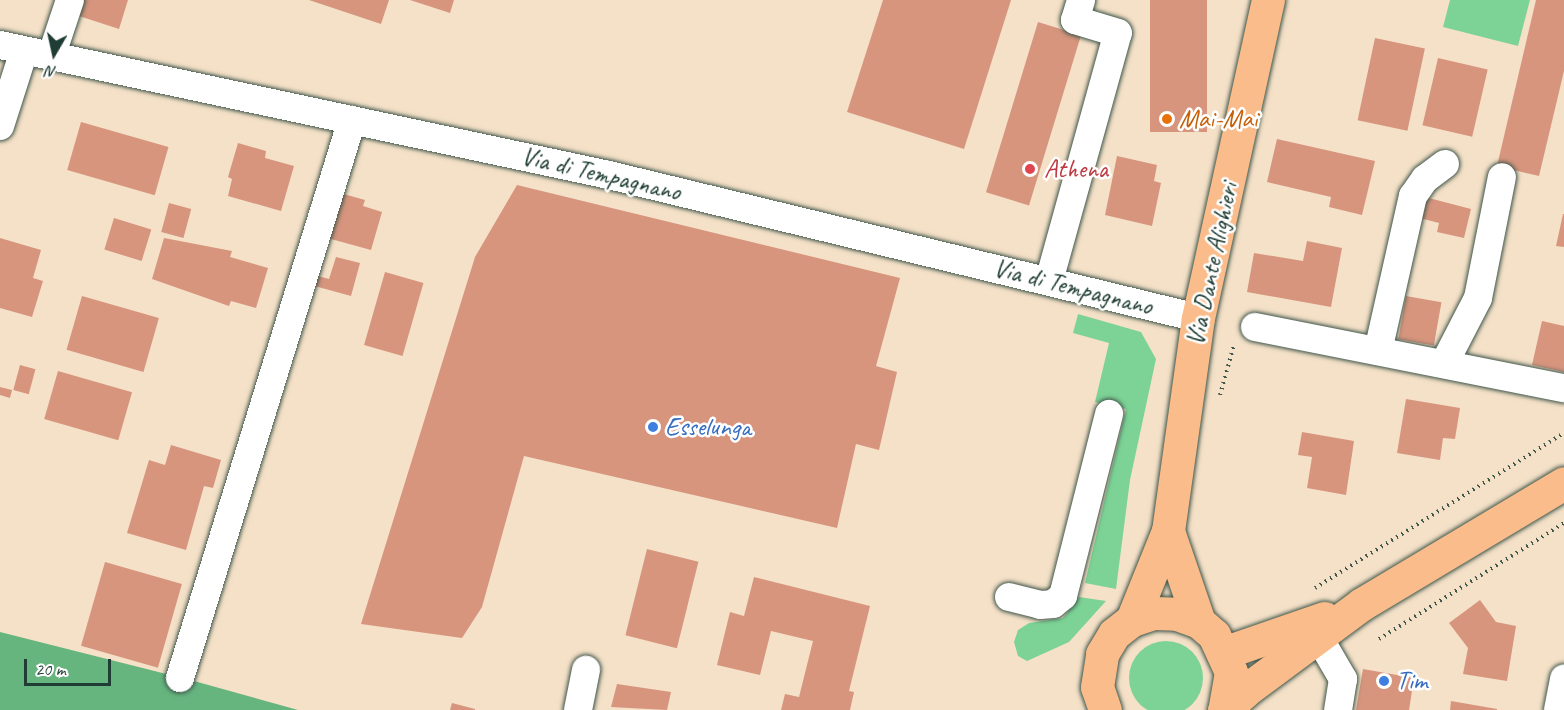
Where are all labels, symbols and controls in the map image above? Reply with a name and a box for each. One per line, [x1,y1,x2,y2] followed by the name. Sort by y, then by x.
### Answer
[24,24,84,84] north arrow
[45,61,58,82] text: N
[1179,103,1257,135] place label: Mai-Mai
[1160,112,1174,126] marker: Mai-Mai
[519,141,683,207] street label: Via di Tempagnano
[1044,153,1108,185] place label: Athena
[1021,160,1039,178] marker: Athena
[1179,179,1245,349] street label: Via Dante Alighieri
[991,252,1155,322] street label: Via di Tempagnano
[665,411,751,443] place label: Esselunga
[646,420,660,434] marker: Esselunga
[27,647,114,685] scale bar
[35,658,66,680] text: 20 m
[1396,665,1427,697] place label: Tim
[1377,674,1391,688] marker: Tim

